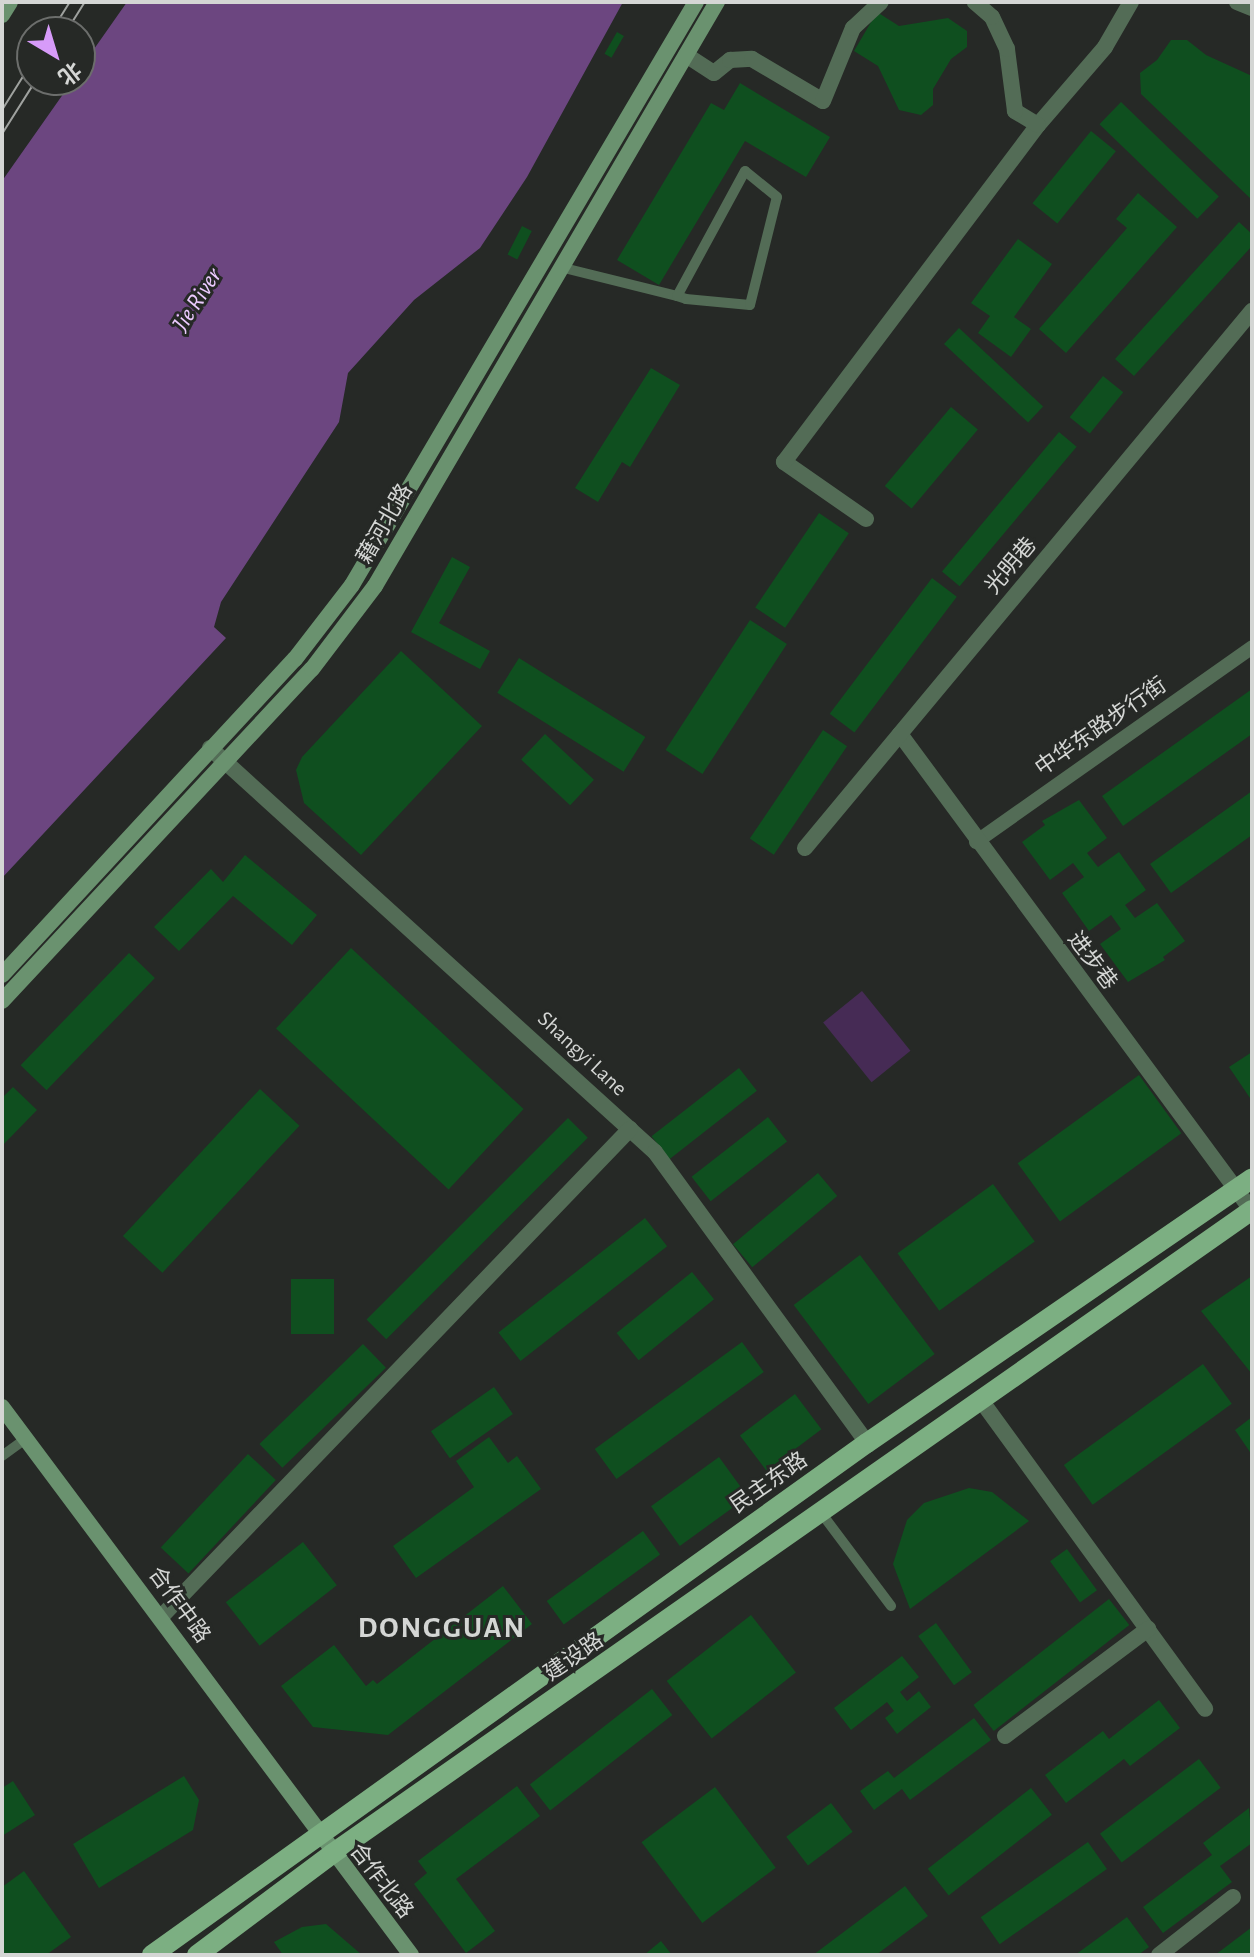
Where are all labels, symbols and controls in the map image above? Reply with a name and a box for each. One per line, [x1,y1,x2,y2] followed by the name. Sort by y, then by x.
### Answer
[16,16,96,96] north arrow
[54,58,85,89] text: 北
[167,263,229,337] water label: Jie River
[352,479,418,569] street label: 藉河北路
[980,532,1042,600] street label: 光明巷
[1030,672,1172,782] street label: 中华东路步行街
[1062,927,1122,995] street label: 进步巷
[532,1006,632,1102] street label: Shangyi Lane
[725,1447,813,1519] street label: 民主东路
[142,1562,216,1648] street label: 合作中路
[358,1610,526,1646] district label: DONGGUAN
[539,1627,609,1687] street label: 建设路
[344,1838,418,1924] street label: 合作北路

